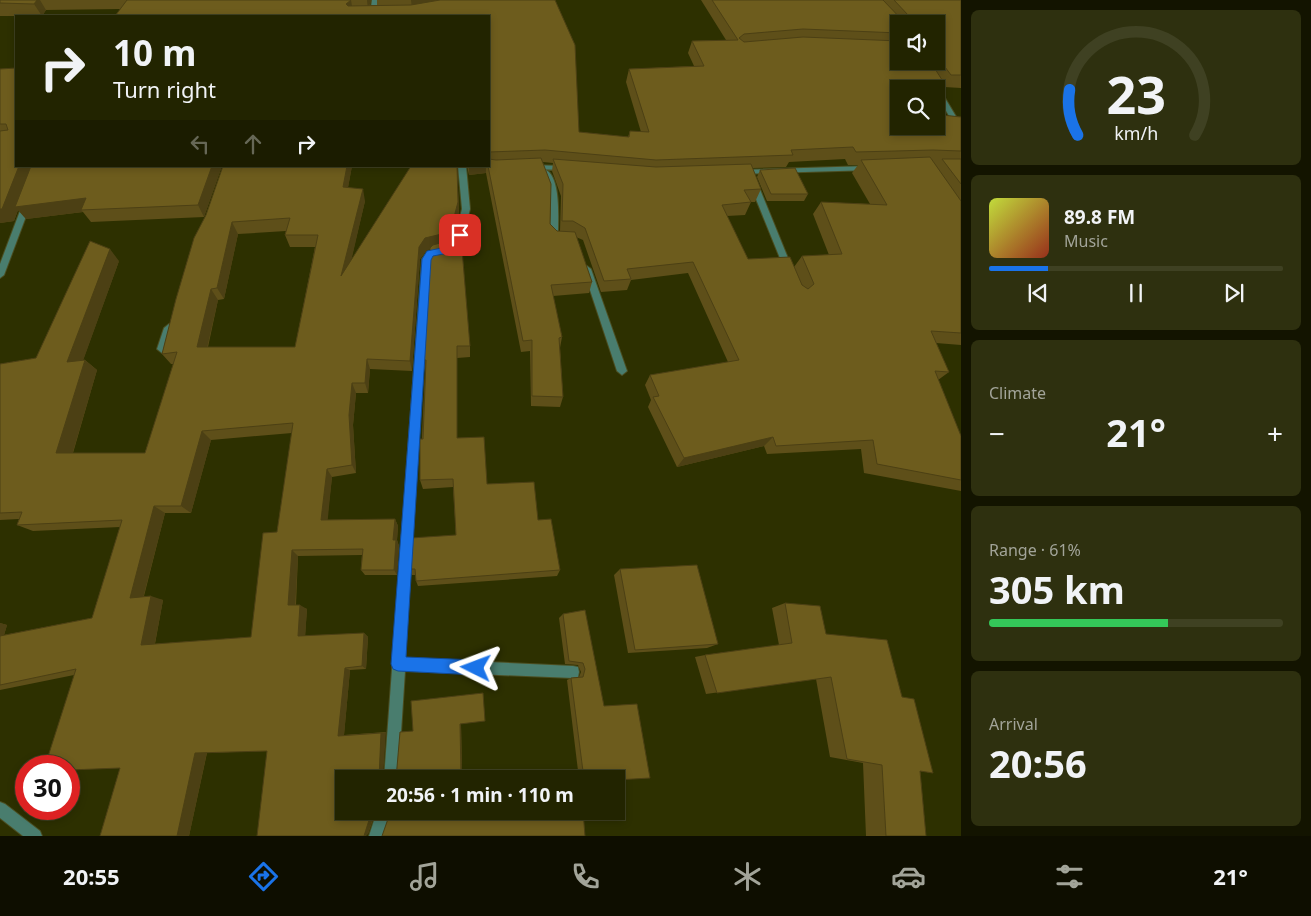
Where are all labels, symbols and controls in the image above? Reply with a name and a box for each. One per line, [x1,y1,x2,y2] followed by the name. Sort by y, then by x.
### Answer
[890,15,945,135] map controls
[890,15,945,70] button: sound
[113,29,196,76] text: 10 m
[30,35,95,100] icon: right
[1106,58,1166,129] text: 23
[113,74,216,104] text: Turn right
[890,80,945,135] button: search
[1114,121,1158,145] text: km/h
[186,130,214,158] icon: left
[239,130,267,158] icon: ahead
[292,130,320,158] icon: right
[1064,204,1135,230] text: 89.8 FM
[439,214,481,256] pin
[446,221,474,249] icon: arrive
[1064,230,1108,252] text: Music
[1024,279,1052,307] icon: previous
[1122,279,1150,307] icon: pause
[1220,279,1248,307] icon: next
[989,382,1046,404] text: Climate
[1106,406,1166,458] text: 21°
[989,414,1005,452] text: −
[1267,414,1283,452] text: +
[989,539,1081,561] text: Range · 61%
[989,563,1125,615] text: 305 km
[449,641,501,693] position arrow
[989,713,1038,735] text: Arrival
[989,737,1087,789] text: 20:56
[15,755,80,820] speed limit sign: 30
[386,782,574,808] text: 20:56 · 1 min · 110 m
[246,859,281,894] icon: directions
[407,859,442,894] icon: music
[568,859,603,894] icon: phone
[730,859,765,894] icon: climate
[891,859,926,894] icon: car
[1052,859,1087,894] icon: filters
[63,861,120,891] text: 20:55
[1213,861,1248,891] text: 21°

